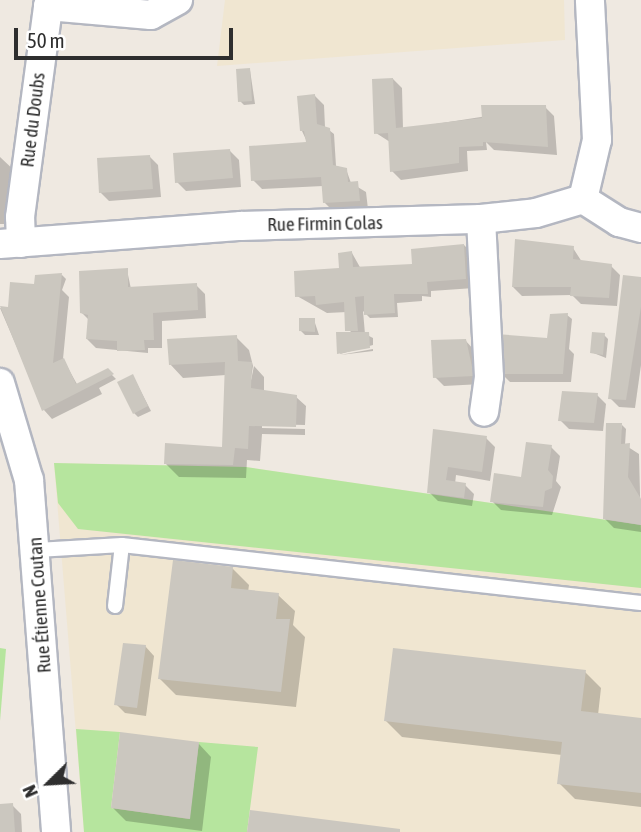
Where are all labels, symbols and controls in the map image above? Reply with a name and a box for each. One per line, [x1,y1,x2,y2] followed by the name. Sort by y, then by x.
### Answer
[18,14,236,58] scale bar
[27,28,65,52] text: 50 m
[16,71,50,169] street label: Rue du Doubs
[267,212,383,236] street label: Rue Firmin Colas
[24,536,56,674] street label: Rue Étienne Coutan
[14,748,84,818] north arrow
[17,782,42,801] text: N

